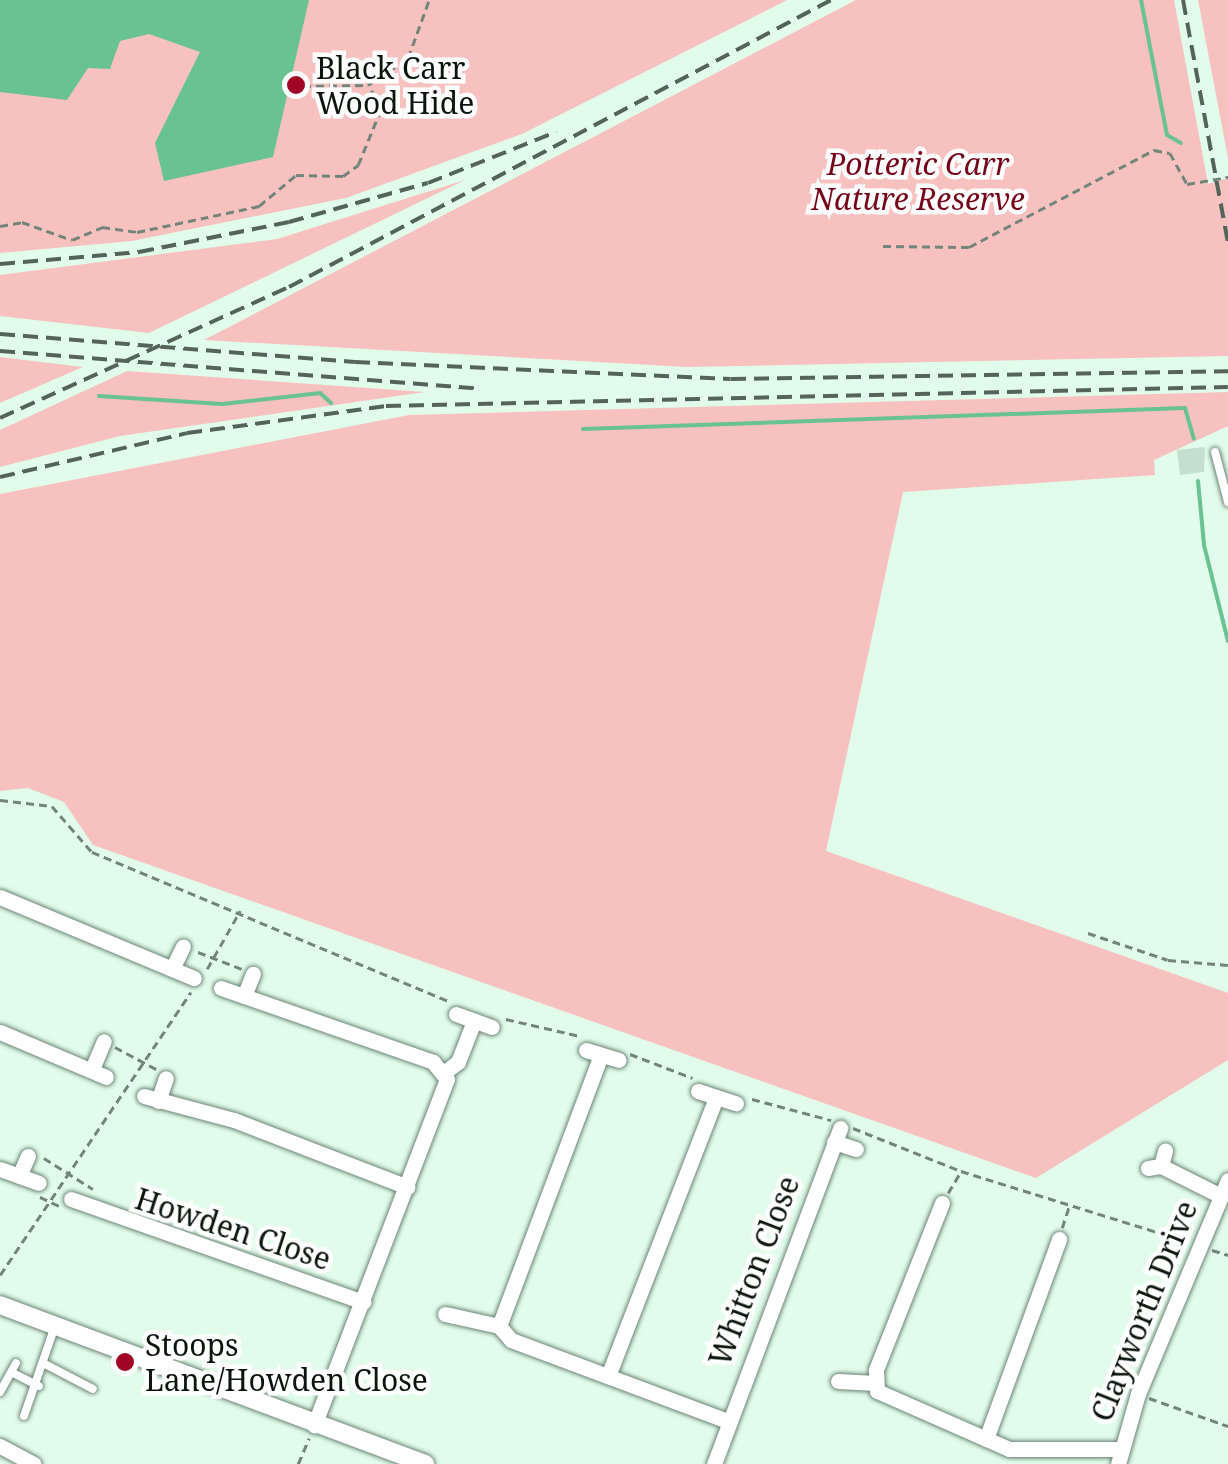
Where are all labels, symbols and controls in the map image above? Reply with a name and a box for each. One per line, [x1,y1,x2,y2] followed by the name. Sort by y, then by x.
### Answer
[316,50,474,120] place label: Black Carr Wood Hide
[285,74,307,96] marker: Black Carr Wood Hide
[811,146,1025,216] park label: Potteric Carr Nature Reserve
[701,1171,807,1371] street label: Whitton Close
[131,1180,335,1278] street label: Howden Close
[1083,1195,1205,1427] street label: Clayworth Drive
[145,1327,428,1398] place label: Stoops Lane/Howden Close
[114,1351,136,1373] marker: Stoops Lane/Howden Close

